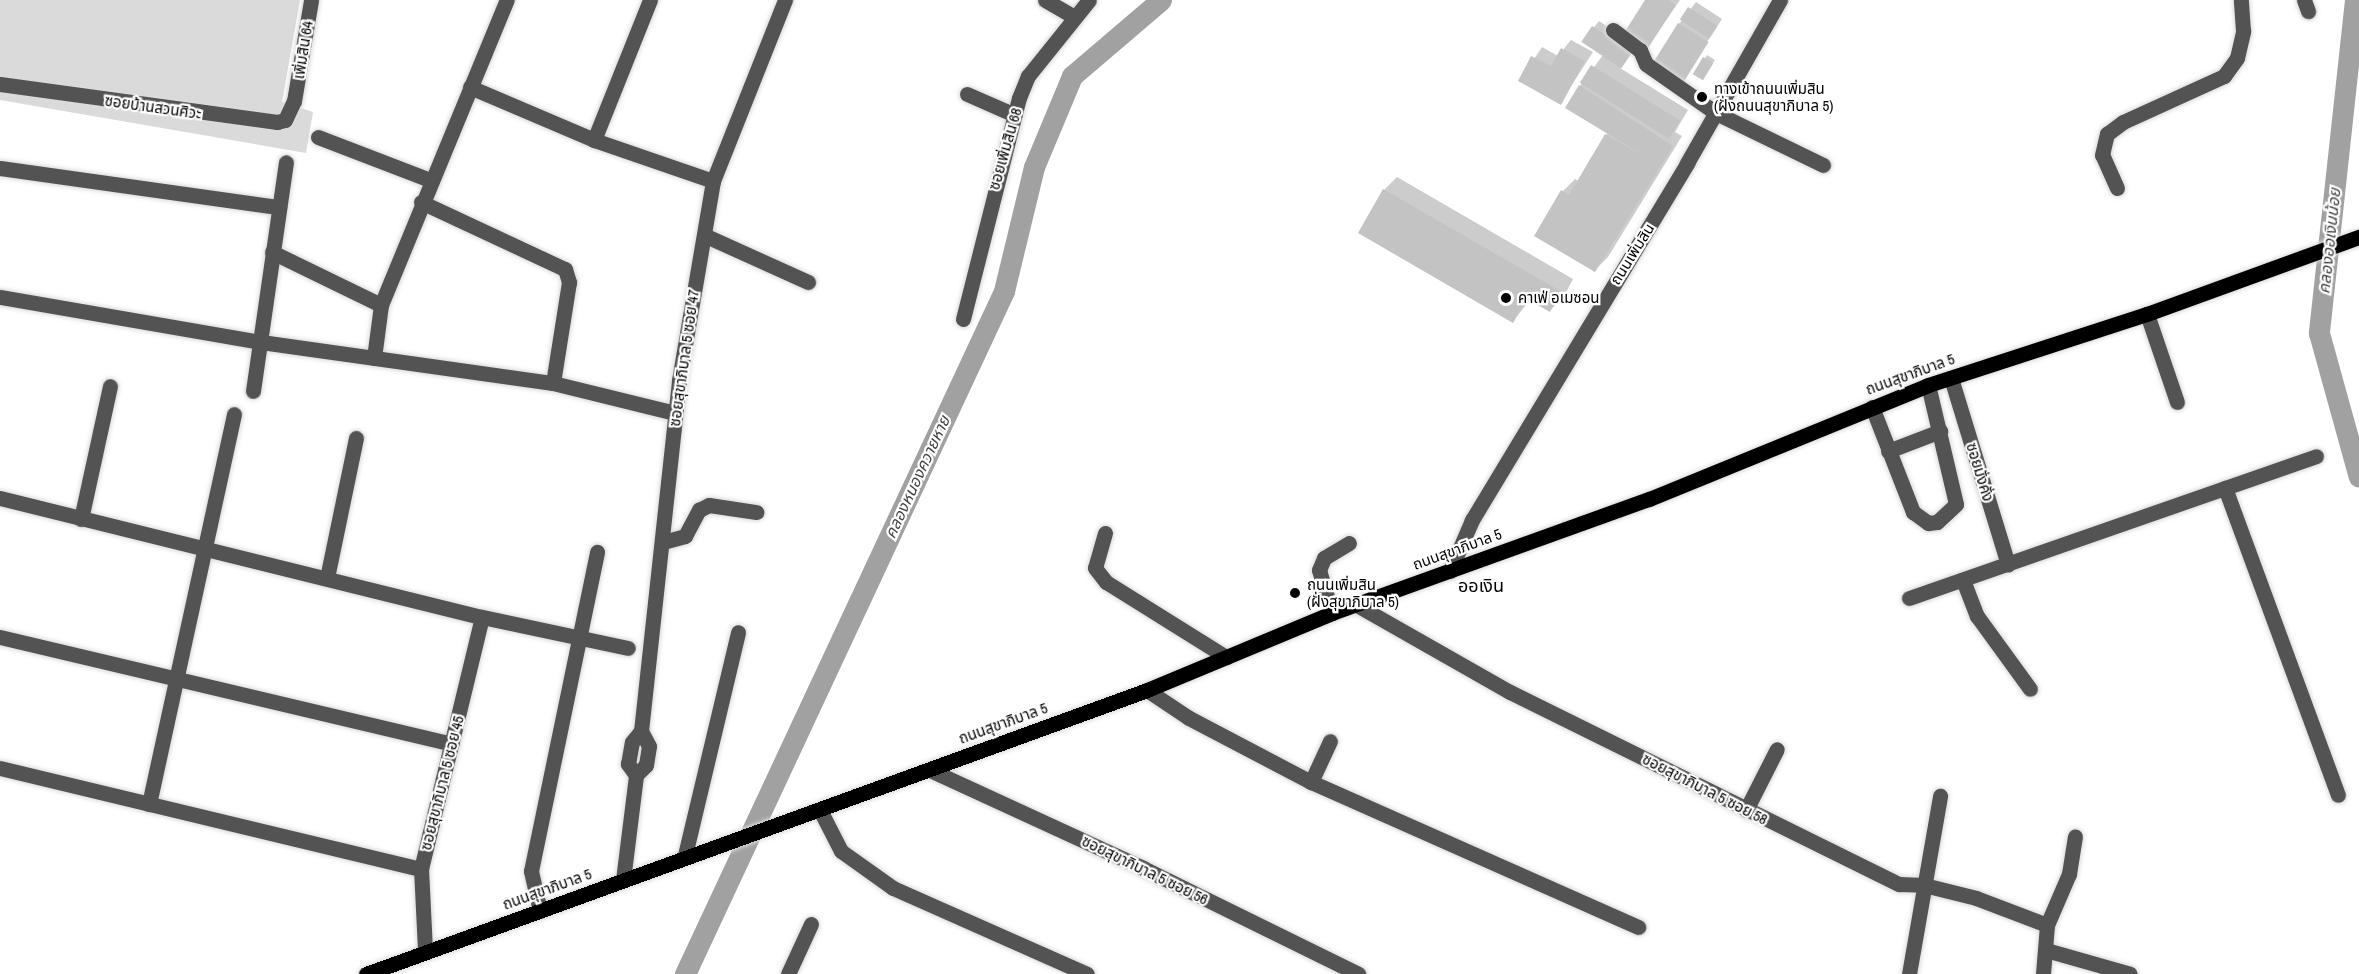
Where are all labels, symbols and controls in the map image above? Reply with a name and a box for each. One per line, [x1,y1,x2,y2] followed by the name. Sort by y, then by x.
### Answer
[290,20,316,80] street label: เพิ่มสิน 64
[1714,79,1833,114] place label: ทางเข้าถนนเพิ่มสิน (ฝั่งถนนสุขาภิบาล 5)
[1695,90,1709,104] marker: ทางเข้าถนนเพิ่มสิน (ฝั่งถนนสุขาภิบาล 5)
[104,91,202,123] street label: ซอยบ้านสวนศิวะ
[985,106,1025,192] street label: ซอยเพิ่มสิน 68
[2314,187,2344,295] water label: คลองออเงินน้อย
[1606,220,1658,288] street label: ถนนเพิ่มสิน
[665,288,703,428] street label: ซอยสุขาภิบาล 5 ซอย 47
[1518,289,1599,307] place label: คาเฟ่ อเมซอน
[1499,291,1513,305] marker: คาเฟ่ อเมซอน
[1863,350,1957,398] street label: ถนนสุขาภิบาล 5
[880,413,954,541] water label: คลองหนองควายหาย
[1963,440,1997,504] street label: ซอยมั่งคั่ง
[1410,525,1504,573] street label: ถนนสุขาภิบาล 5
[1307,575,1399,610] place label: ถนนเพิ่มสิน (ฝั่งสุขาภิบาล 5)
[1458,575,1504,597] district label: ออเงิน
[1288,586,1302,600] marker: ถนนเพิ่มสิน (ฝั่งสุขาภิบาล 5)
[956,699,1050,747] street label: ถนนสุขาภิบาล 5
[417,714,467,852] street label: ซอยสุขาภิบาล 5 ซอย 45
[1639,750,1771,828] street label: ซอยสุขาภิบาล 5 ซอย 58
[1079,832,1211,908] street label: ซอยสุขาภิบาล 5 ซอย 56
[500,865,594,913] street label: ถนนสุขาภิบาล 5

